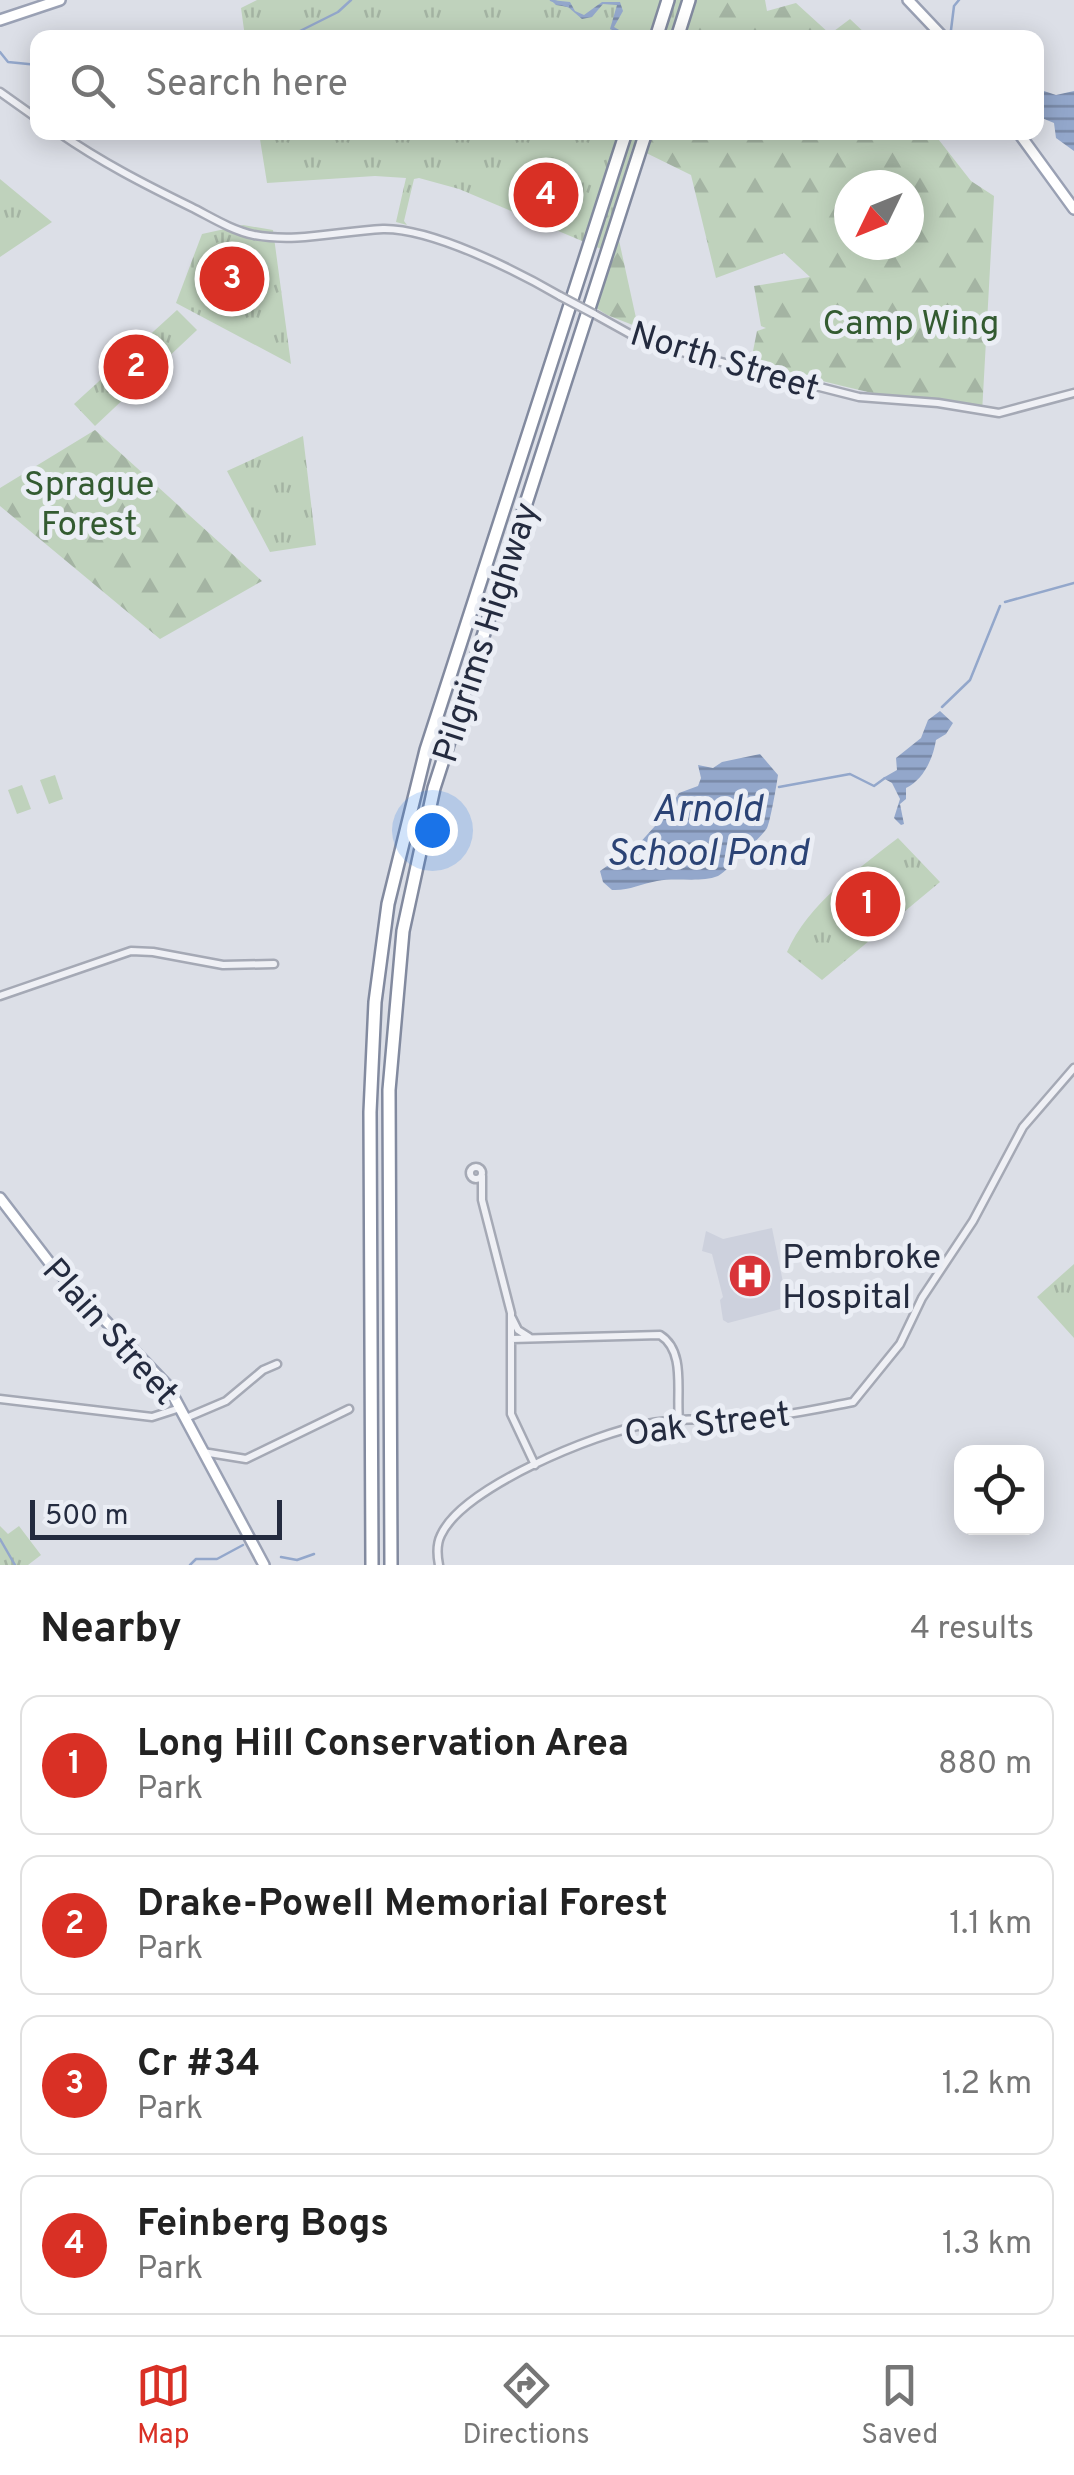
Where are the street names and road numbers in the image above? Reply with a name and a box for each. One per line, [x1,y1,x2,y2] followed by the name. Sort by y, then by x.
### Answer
[624,313,824,412] street label: North Street
[425,497,551,768] street label: Pilgrims Highway
[31,1250,186,1416] street label: Plain Street
[622,1394,793,1458] street label: Oak Street

